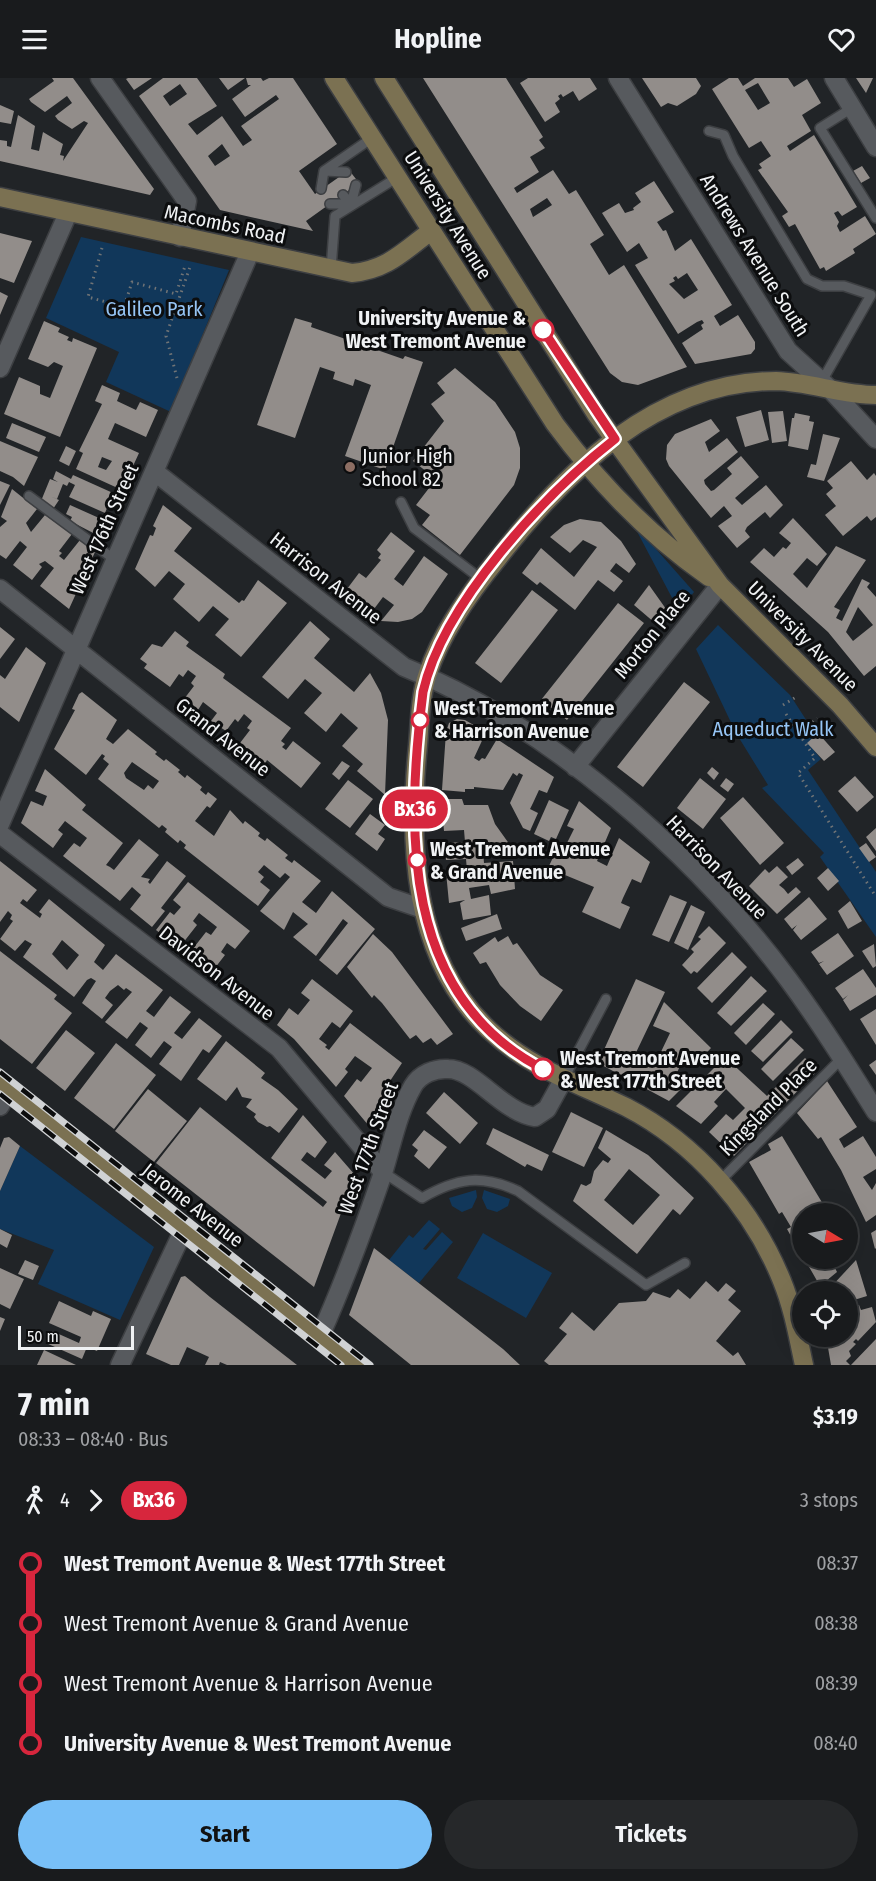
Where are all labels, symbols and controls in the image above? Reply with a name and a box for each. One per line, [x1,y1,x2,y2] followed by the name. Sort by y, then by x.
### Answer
[18,23,51,56] icon: menu
[394,23,482,55] text: Hopline
[825,23,858,56] icon: heart
[399,147,497,283] street label: University Avenue
[695,169,815,341] street label: Andrews Avenue South
[162,199,288,249] street label: Macombs Road
[105,297,203,321] park label: Galileo Park
[346,306,526,353] place label: University Avenue & West Tremont Avenue
[532,319,554,341] marker: University Avenue & West Tremont Avenue
[362,444,453,491] place label: Junior High School 82
[64,459,144,598] street label: West 176th Street
[343,460,357,474] marker: Junior High School 82
[265,527,387,629] street label: Harrison Avenue
[743,576,863,696] street label: University Avenue
[609,585,695,683] street label: Morton Place
[171,693,275,781] street label: Grand Avenue
[434,696,614,743] place label: West Tremont Avenue & Harrison Avenue
[411,711,429,729] marker: West Tremont Avenue & Harrison Avenue
[712,717,834,741] park label: Aqueduct Walk
[373,790,457,828] line badge: Bx36
[394,796,436,822] text: Bx36
[661,810,773,924] street label: Harrison Avenue
[430,837,610,884] place label: West Tremont Avenue & Grand Avenue
[408,851,426,869] marker: West Tremont Avenue & Grand Avenue
[154,920,280,1026] street label: Davidson Avenue
[560,1046,740,1093] place label: West Tremont Avenue & West 177th Street
[714,1053,822,1161] street label: Kingsland Place
[532,1058,554,1080] marker: West Tremont Avenue & West 177th Street
[333,1078,403,1218] street label: West 177th Street
[137,1158,249,1252] street label: Jerome Avenue
[792,1203,858,1269] north arrow
[792,1203,858,1347] map controls
[792,1281,858,1347] button: locate
[18,1323,134,1350] scale bar
[27,1327,59,1346] text: 50 m
[18,1384,90,1424] text: 7 min
[813,1403,858,1430] text: $3.19
[18,1427,168,1451] text: 08:33 – 08:40 · Bus
[18,1484,51,1517] icon: walk
[79,1484,112,1517] icon: forward
[133,1487,175,1513] text: Bx36
[60,1488,70,1512] text: 4
[800,1488,858,1512] text: 3 stops
[64,1550,445,1577] text: West Tremont Avenue & West 177th Street
[816,1551,858,1575] text: 08:37
[64,1610,409,1637] text: West Tremont Avenue & Grand Avenue
[814,1611,858,1635] text: 08:38
[64,1670,433,1697] text: West Tremont Avenue & Harrison Avenue
[815,1671,858,1695] text: 08:39
[64,1730,451,1757] text: University Avenue & West Tremont Avenue
[813,1731,858,1755] text: 08:40
[18,1800,432,1869] button: Start
[444,1800,858,1869] button: Tickets

